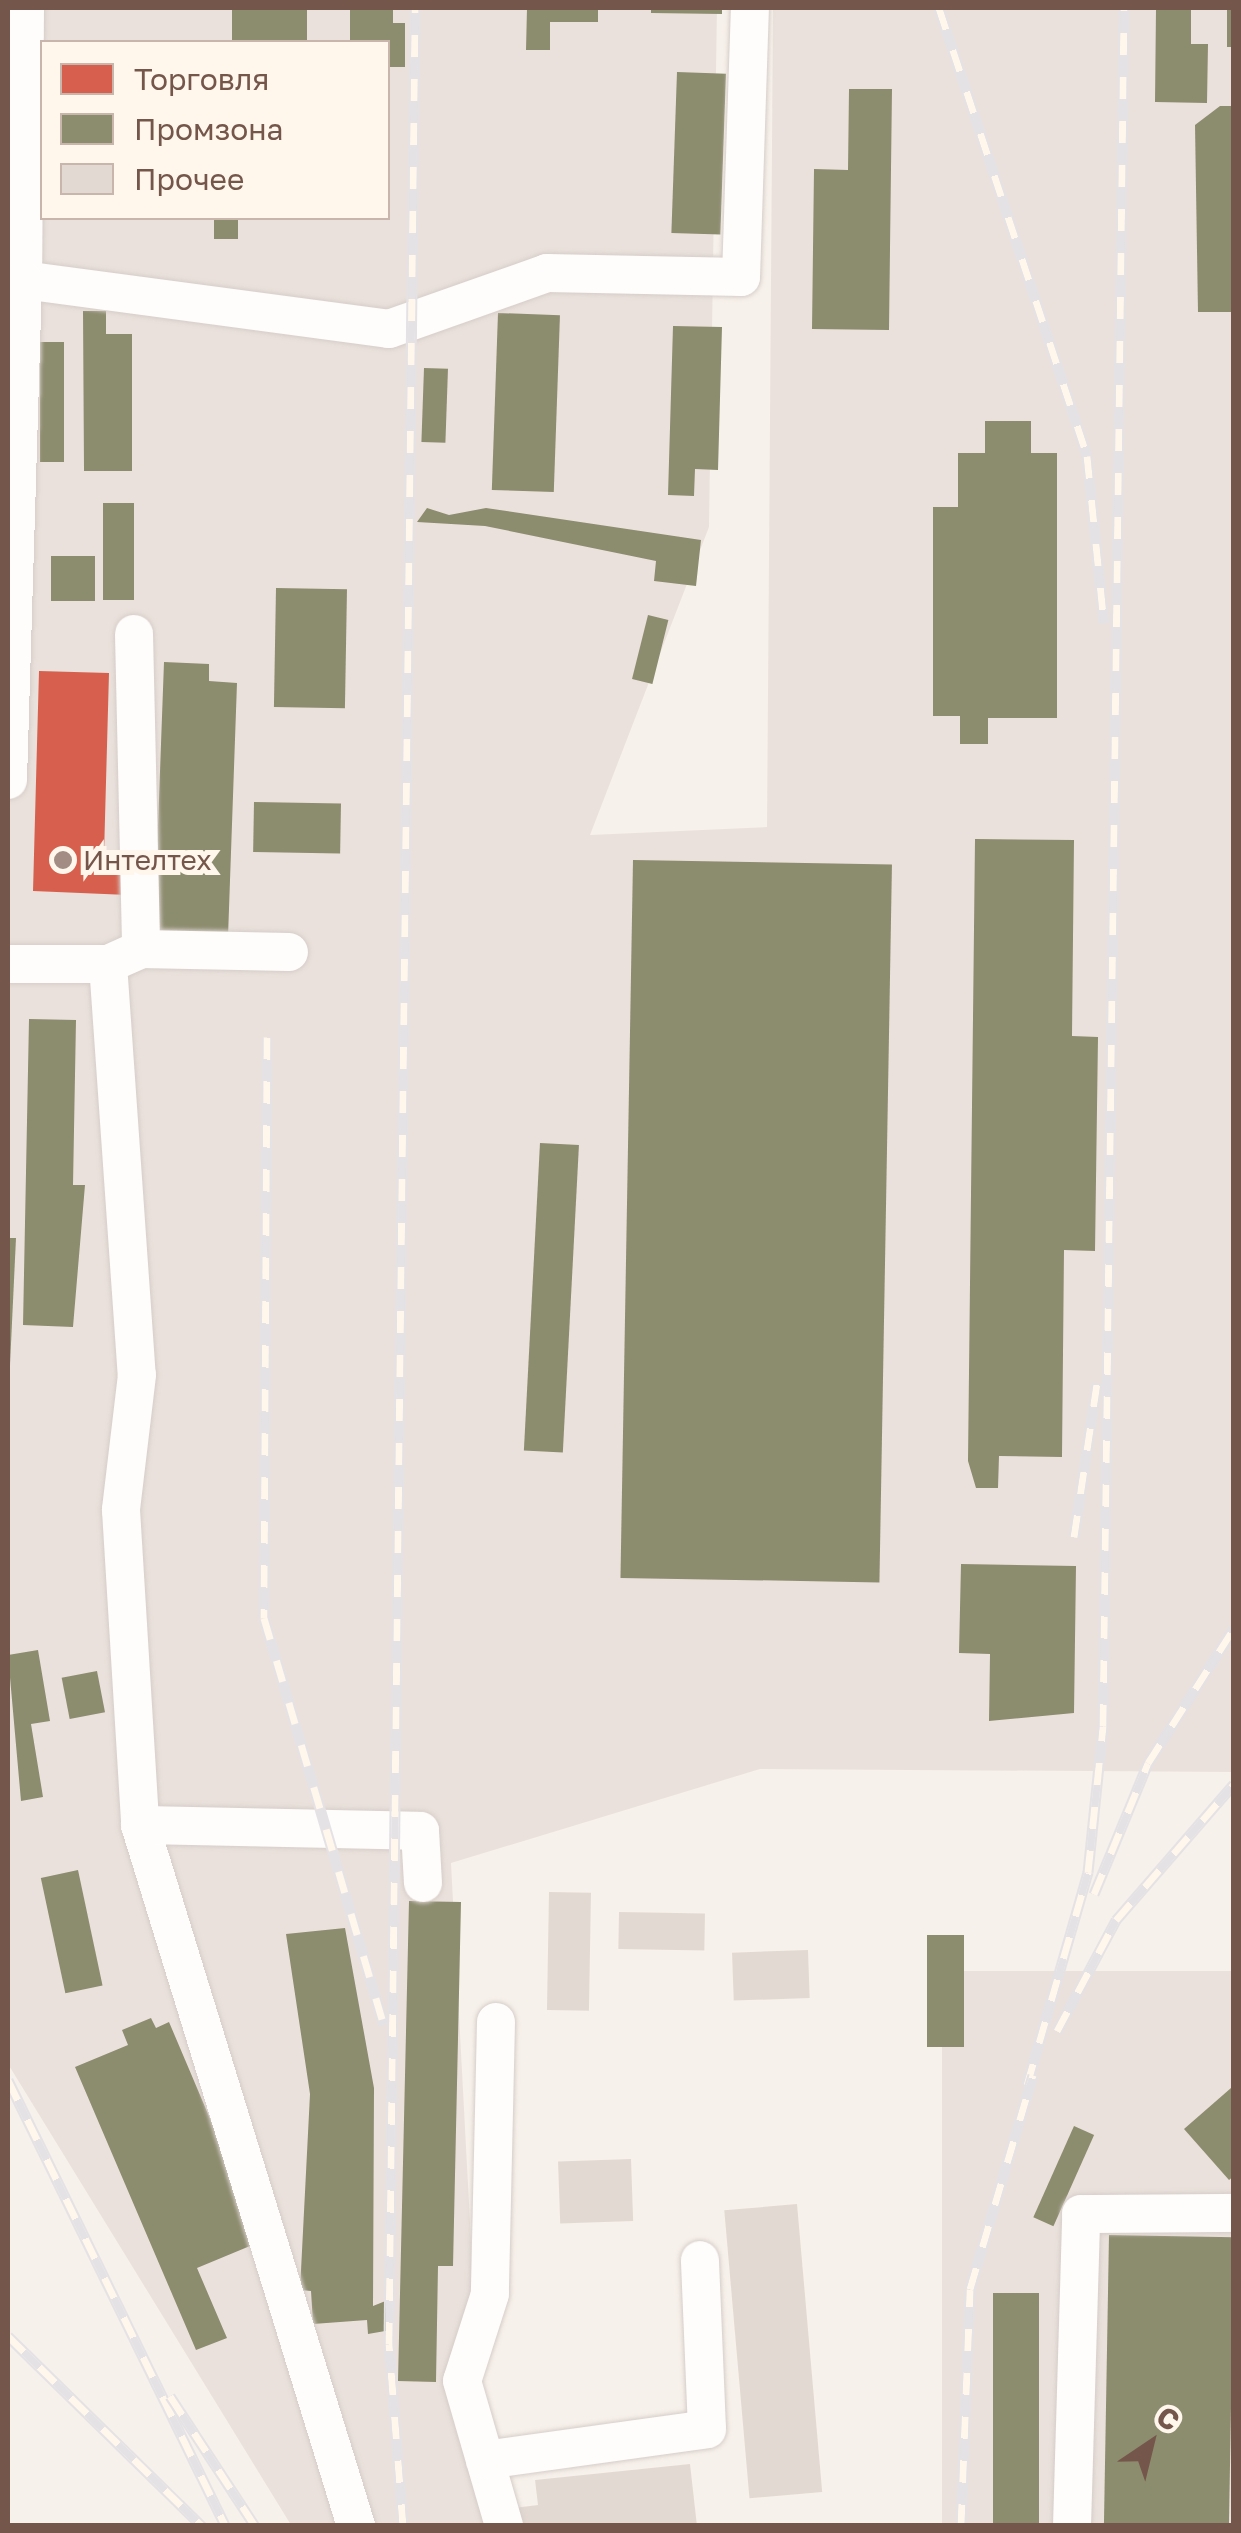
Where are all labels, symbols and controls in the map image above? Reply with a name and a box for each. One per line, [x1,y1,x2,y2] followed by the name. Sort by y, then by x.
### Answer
[40,40,390,220] legend
[134,61,269,97] text: Торговля
[134,111,284,147] text: Промзона
[134,161,244,197] text: Прочее
[83,843,212,877] place label: Интелтех
[52,849,74,871] marker: Интелтех
[1101,2393,1201,2493] north arrow
[1151,2399,1186,2437] text: С

